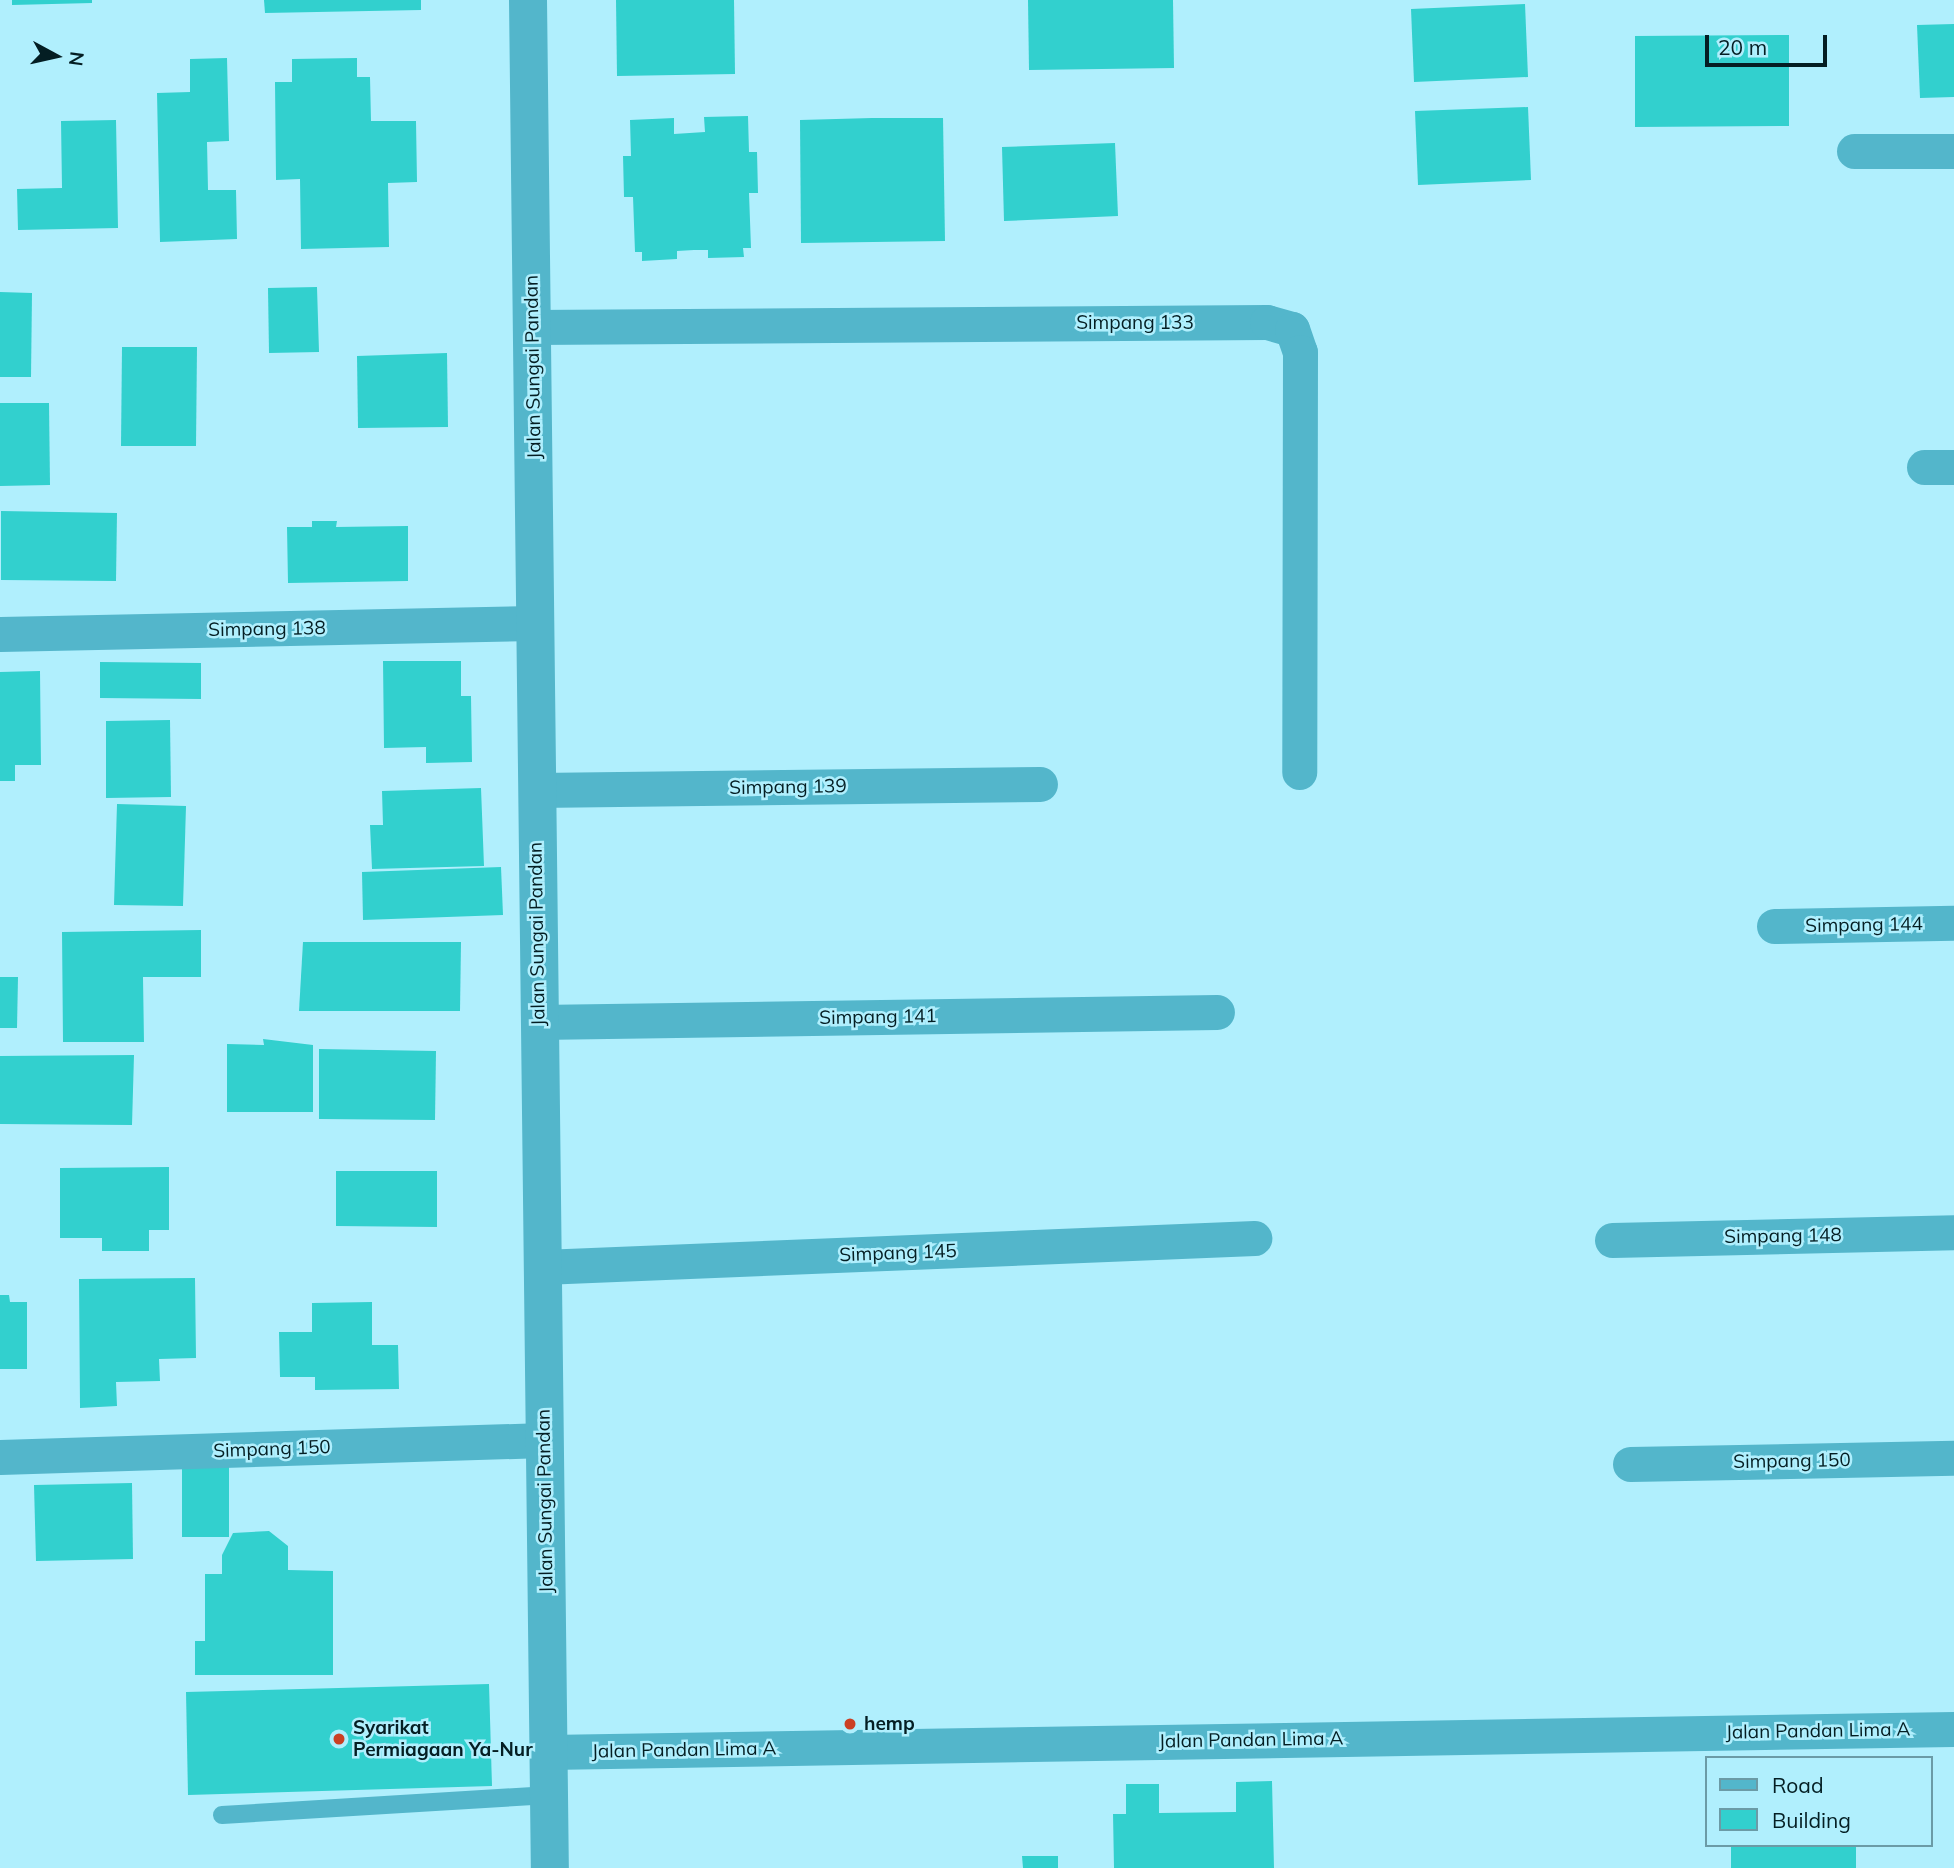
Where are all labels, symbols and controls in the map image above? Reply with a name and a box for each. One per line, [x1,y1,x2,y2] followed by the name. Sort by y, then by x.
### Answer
[21,21,91,91] north arrow
[1709,21,1832,65] scale bar
[1718,34,1767,60] text: 20 m
[64,50,90,68] text: N
[520,275,546,459] street label: Jalan Sungai Pandan
[1076,312,1194,334] street label: Simpang 133
[208,617,326,641] street label: Simpang 138
[729,775,847,799] street label: Simpang 139
[524,842,550,1026] street label: Jalan Sungai Pandan
[1805,913,1923,937] street label: Simpang 144
[819,1005,937,1029] street label: Simpang 141
[1724,1224,1842,1248] street label: Simpang 148
[839,1240,957,1266] street label: Simpang 145
[532,1409,558,1593] street label: Jalan Sungai Pandan
[213,1436,331,1462] street label: Simpang 150
[1733,1449,1851,1473] street label: Simpang 150
[864,1713,915,1735] place label: hemp
[842,1716,858,1732] marker: hemp
[353,1717,533,1761] place label: Syarikat Permiagaan Ya-Nur
[1725,1718,1911,1744] street label: Jalan Pandan Lima A
[1158,1727,1344,1753] street label: Jalan Pandan Lima A
[331,1731,347,1747] marker: Syarikat Permiagaan Ya-Nur
[591,1737,777,1763] street label: Jalan Pandan Lima A
[1706,1756,1933,1847] legend
[1772,1772,1823,1798] text: Road
[1772,1807,1851,1833] text: Building

